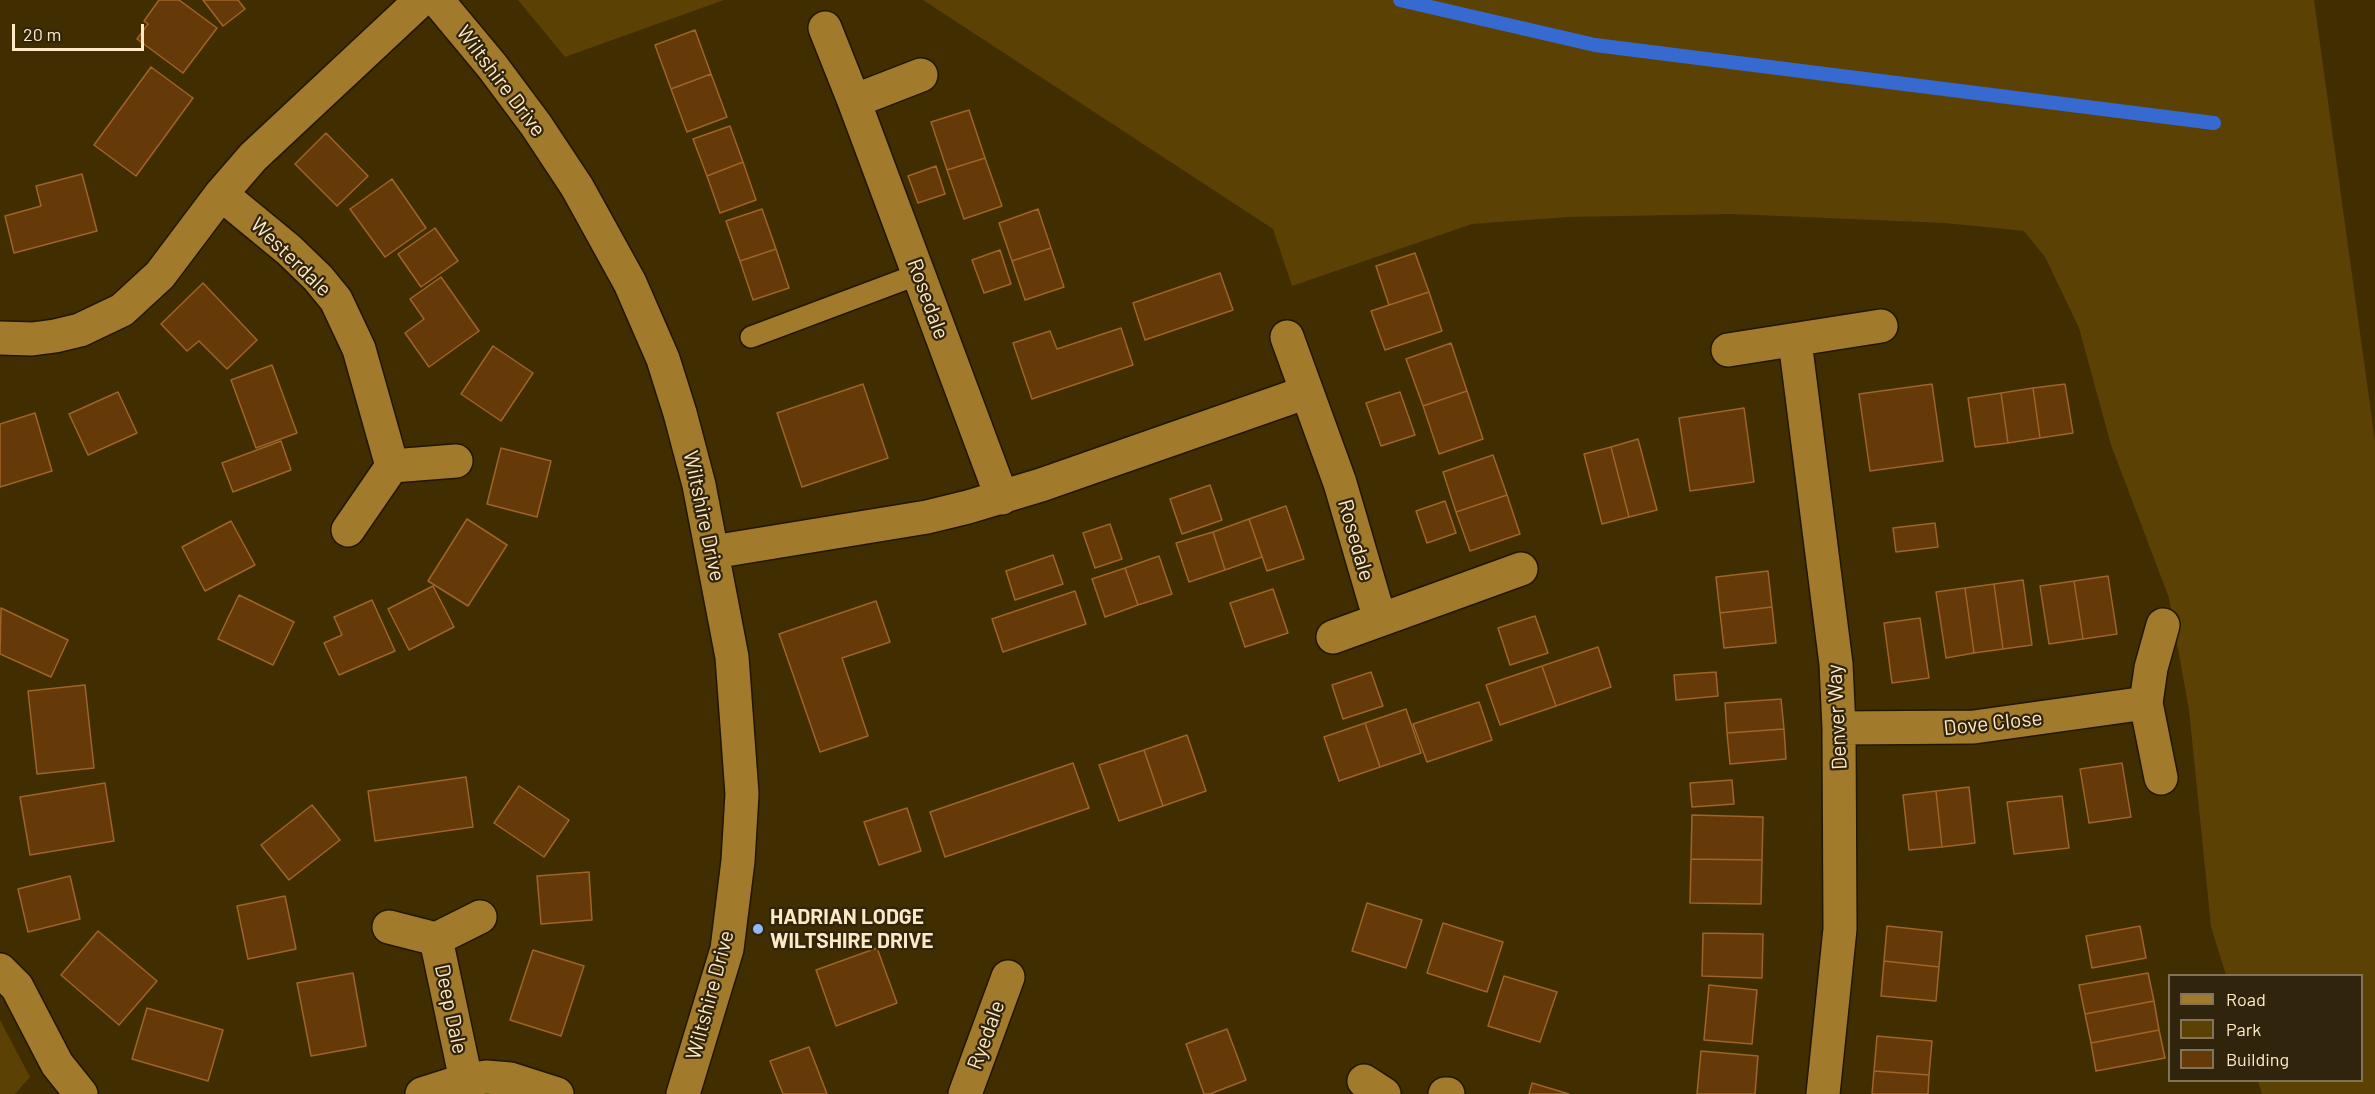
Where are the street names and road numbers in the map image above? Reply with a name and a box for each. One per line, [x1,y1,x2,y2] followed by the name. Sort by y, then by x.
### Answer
[451,20,551,142] street label: Wiltshire Drive
[245,212,337,302] street label: Westerdale
[902,255,954,343] street label: Rosedale
[678,448,730,584] street label: Wiltshire Drive
[1332,496,1380,584] street label: Rosedale
[1822,664,1852,770] street label: Denver Way
[1942,705,2044,741] street label: Dove Close
[681,928,739,1062] street label: Wiltshire Drive
[429,962,473,1056] street label: Deep Dale
[962,997,1010,1073] street label: Ryedale

